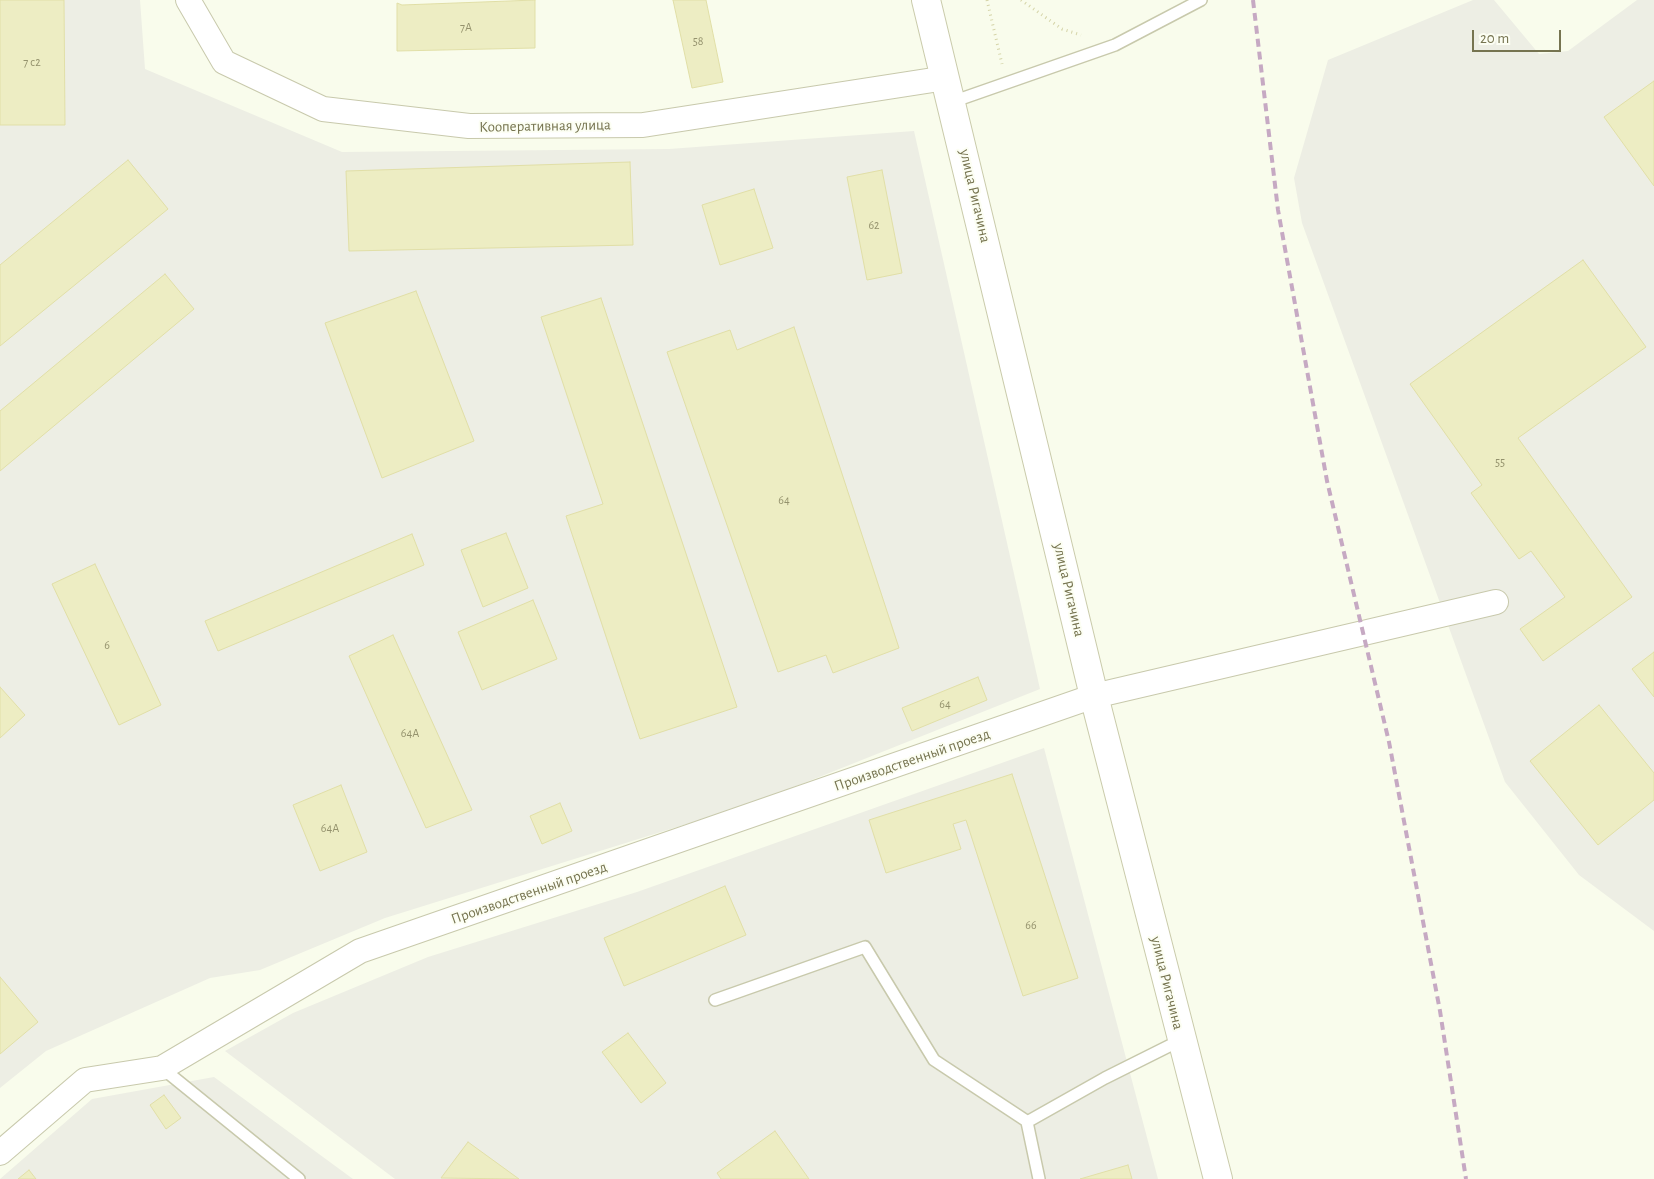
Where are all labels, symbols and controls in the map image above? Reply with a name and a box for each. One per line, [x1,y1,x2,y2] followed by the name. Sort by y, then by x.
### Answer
[460,20,472,34] house number: 7А
[1474,20,1563,52] scale bar
[1480,31,1509,46] text: 20 m
[693,34,703,48] house number: 58
[23,55,41,69] house number: 7 с2
[479,116,611,136] street label: Кооперативная улица
[956,148,994,244] street label: улица Ригачина
[868,218,880,232] house number: 62
[1495,455,1505,469] house number: 55
[778,493,790,507] house number: 64
[1050,542,1088,638] street label: улица Ригачина
[104,638,110,652] house number: 6
[939,697,951,711] house number: 64
[832,725,992,795] street label: Производственный проезд
[401,726,419,740] house number: 64А
[321,821,339,835] house number: 64А
[449,858,609,928] street label: Производственный проезд
[1025,918,1037,932] house number: 66
[1147,935,1187,1031] street label: улица Ригачина

